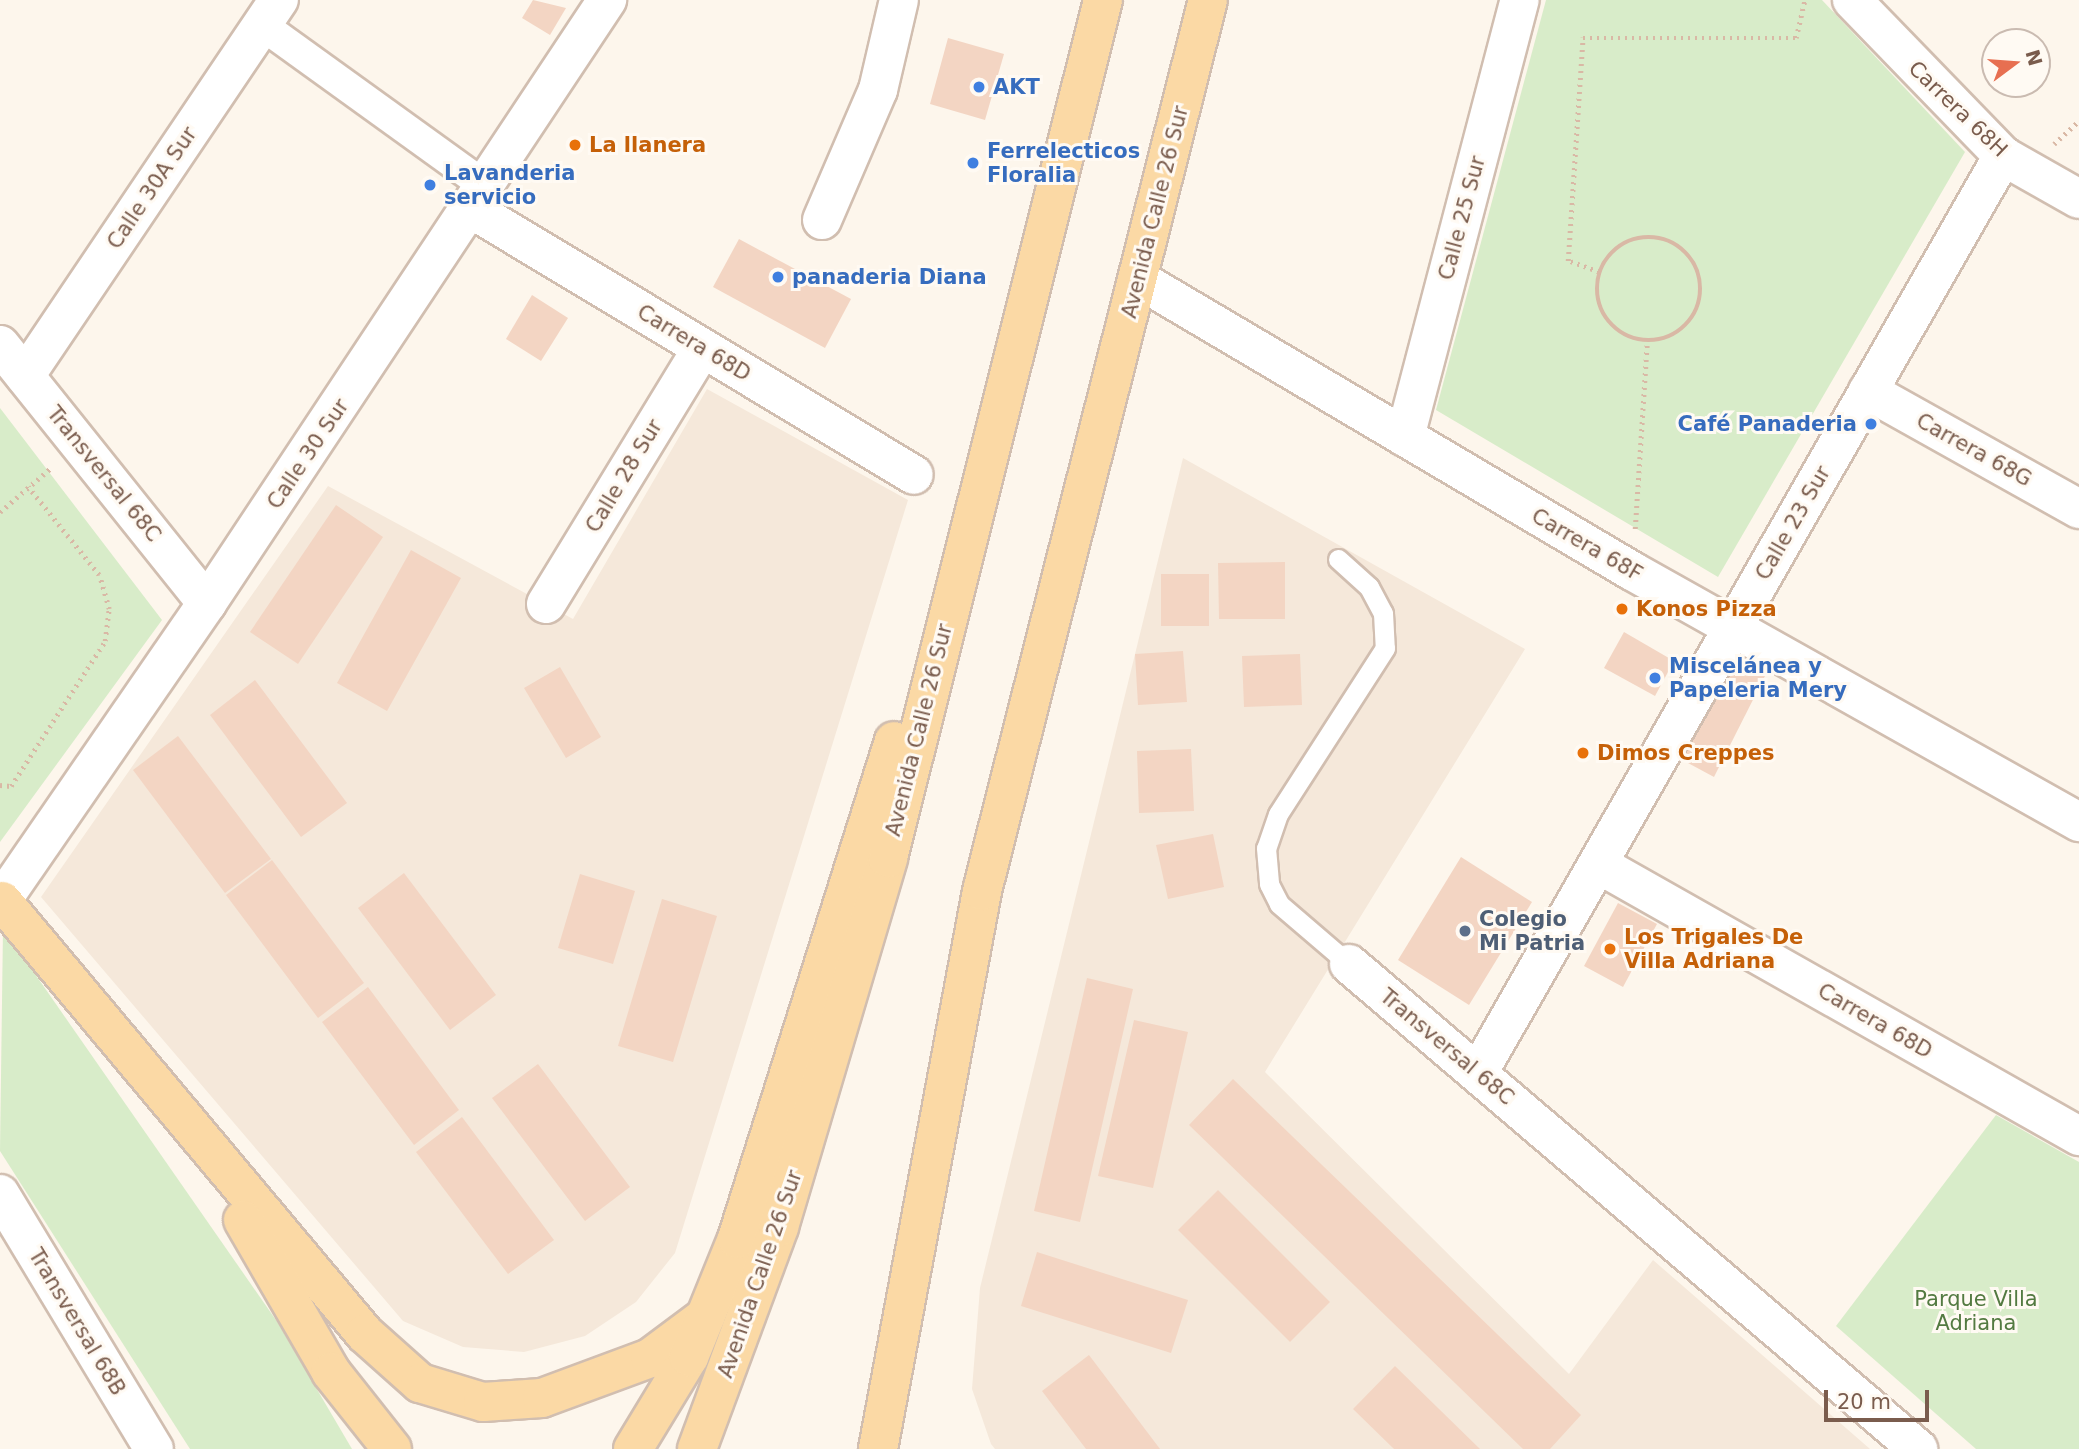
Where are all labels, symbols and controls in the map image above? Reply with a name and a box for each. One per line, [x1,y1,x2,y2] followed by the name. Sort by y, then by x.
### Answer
[1981,28,2051,98] north arrow
[2021,47,2047,68] text: N
[1903,56,2013,162] street label: Carrera 68H
[993,74,1040,100] place label: AKT
[971,79,987,95] marker: AKT
[1116,103,1194,321] street label: Avenida Calle 26 Sur
[102,122,202,254] street label: Calle 30A Sur
[589,132,706,158] place label: La llanera
[567,137,583,153] marker: La llanera
[987,138,1140,188] place label: Ferrelecticos Floralia
[1433,153,1491,283] street label: Calle 25 Sur
[965,155,981,171] marker: Ferrelecticos Floralia
[444,160,575,210] place label: Lavanderia servicio
[422,177,438,193] marker: Lavanderia servicio
[792,264,987,290] place label: panaderia Diana
[770,269,786,285] marker: panaderia Diana
[633,299,755,387] street label: Carrera 68D
[262,394,354,514] street label: Calle 30 Sur
[42,401,166,547] street label: Transversal 68C
[1912,408,2036,492] street label: Carrera 68G
[1678,411,1857,437] place label: Café Panaderia
[580,415,668,537] street label: Calle 28 Sur
[1863,416,1879,432] marker: Café Panaderia
[1750,462,1836,584] street label: Calle 23 Sur
[1527,503,1647,587] street label: Carrera 68F
[1636,596,1777,622] place label: Konos Pizza
[1614,601,1630,617] marker: Konos Pizza
[880,621,958,839] street label: Avenida Calle 26 Sur
[1669,653,1847,703] place label: Miscelánea y Papeleria Mery
[1647,670,1663,686] marker: Miscelánea y Papeleria Mery
[1597,740,1775,766] place label: Dimos Creppes
[1575,745,1591,761] marker: Dimos Creppes
[1479,906,1585,956] place label: Colegio Mi Patria
[1457,923,1473,939] marker: Colegio Mi Patria
[1624,924,1803,974] place label: Los Trigales De Villa Adriana
[1602,941,1618,957] marker: Los Trigales De Villa Adriana
[1813,978,1937,1064] street label: Carrera 68D
[1375,984,1519,1110] street label: Transversal 68C
[713,1167,807,1381] street label: Avenida Calle 26 Sur
[23,1244,131,1400] street label: Transversal 68B
[1914,1286,2038,1336] park label: Parque Villa Adriana
[1827,1376,1932,1420] scale bar
[1837,1390,1891,1414] text: 20 m

